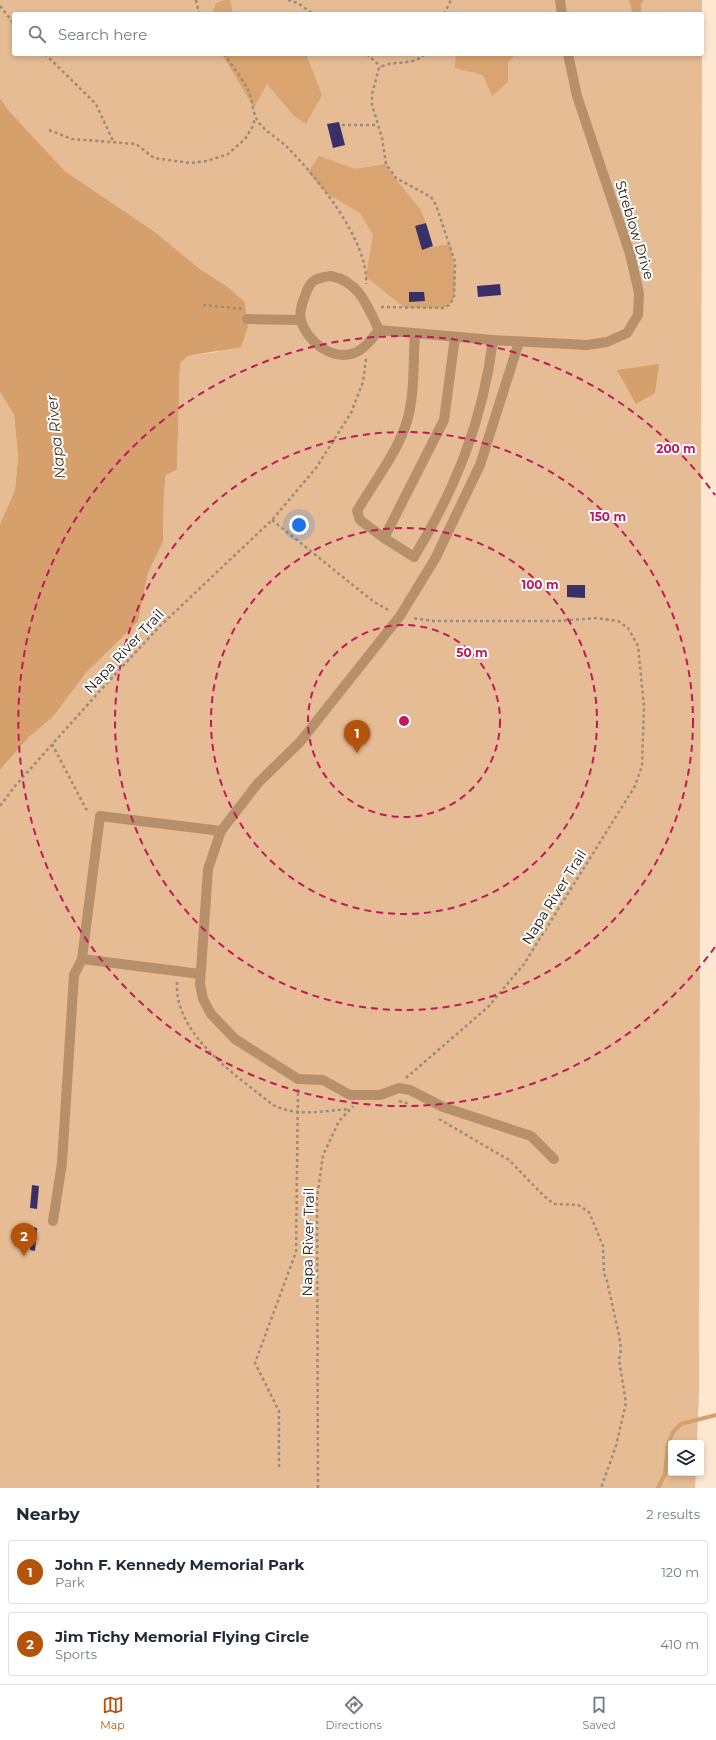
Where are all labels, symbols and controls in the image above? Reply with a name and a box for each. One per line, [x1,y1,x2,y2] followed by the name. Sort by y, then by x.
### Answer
[12,12,704,56] search box
[26,23,48,45] icon: search
[58,25,147,44] text: Search here
[611,178,659,282] street label: Streblow Drive
[42,393,69,480] water label: Napa River
[656,441,696,456] text: 200 m
[590,509,626,524] text: 150 m
[289,515,309,535] your location
[522,577,558,592] text: 100 m
[80,605,168,697] street label: Napa River Trail
[456,645,488,660] text: 50 m
[397,714,411,728] centre of rings
[344,720,370,753] pin: 1
[518,846,590,948] street label: Napa River Trail
[298,1187,318,1297] street label: Napa River Trail
[11,1223,37,1256] pin: 2
[668,1440,704,1476] map controls
[668,1440,704,1476] button: layers
[16,1504,80,1524] text: Nearby
[646,1506,700,1522] text: 2 results
[55,1555,304,1574] text: John F. Kennedy Memorial Park
[27,1564,33,1580] text: 1
[661,1564,699,1580] text: 120 m
[55,1574,85,1590] text: Park
[55,1627,309,1646] text: Jim Tichy Memorial Flying Circle
[26,1636,34,1652] text: 2
[660,1636,699,1652] text: 410 m
[55,1646,97,1662] text: Sports
[100,1694,125,1732] tab: Map
[326,1694,382,1732] tab: Directions
[583,1694,616,1732] tab: Saved

